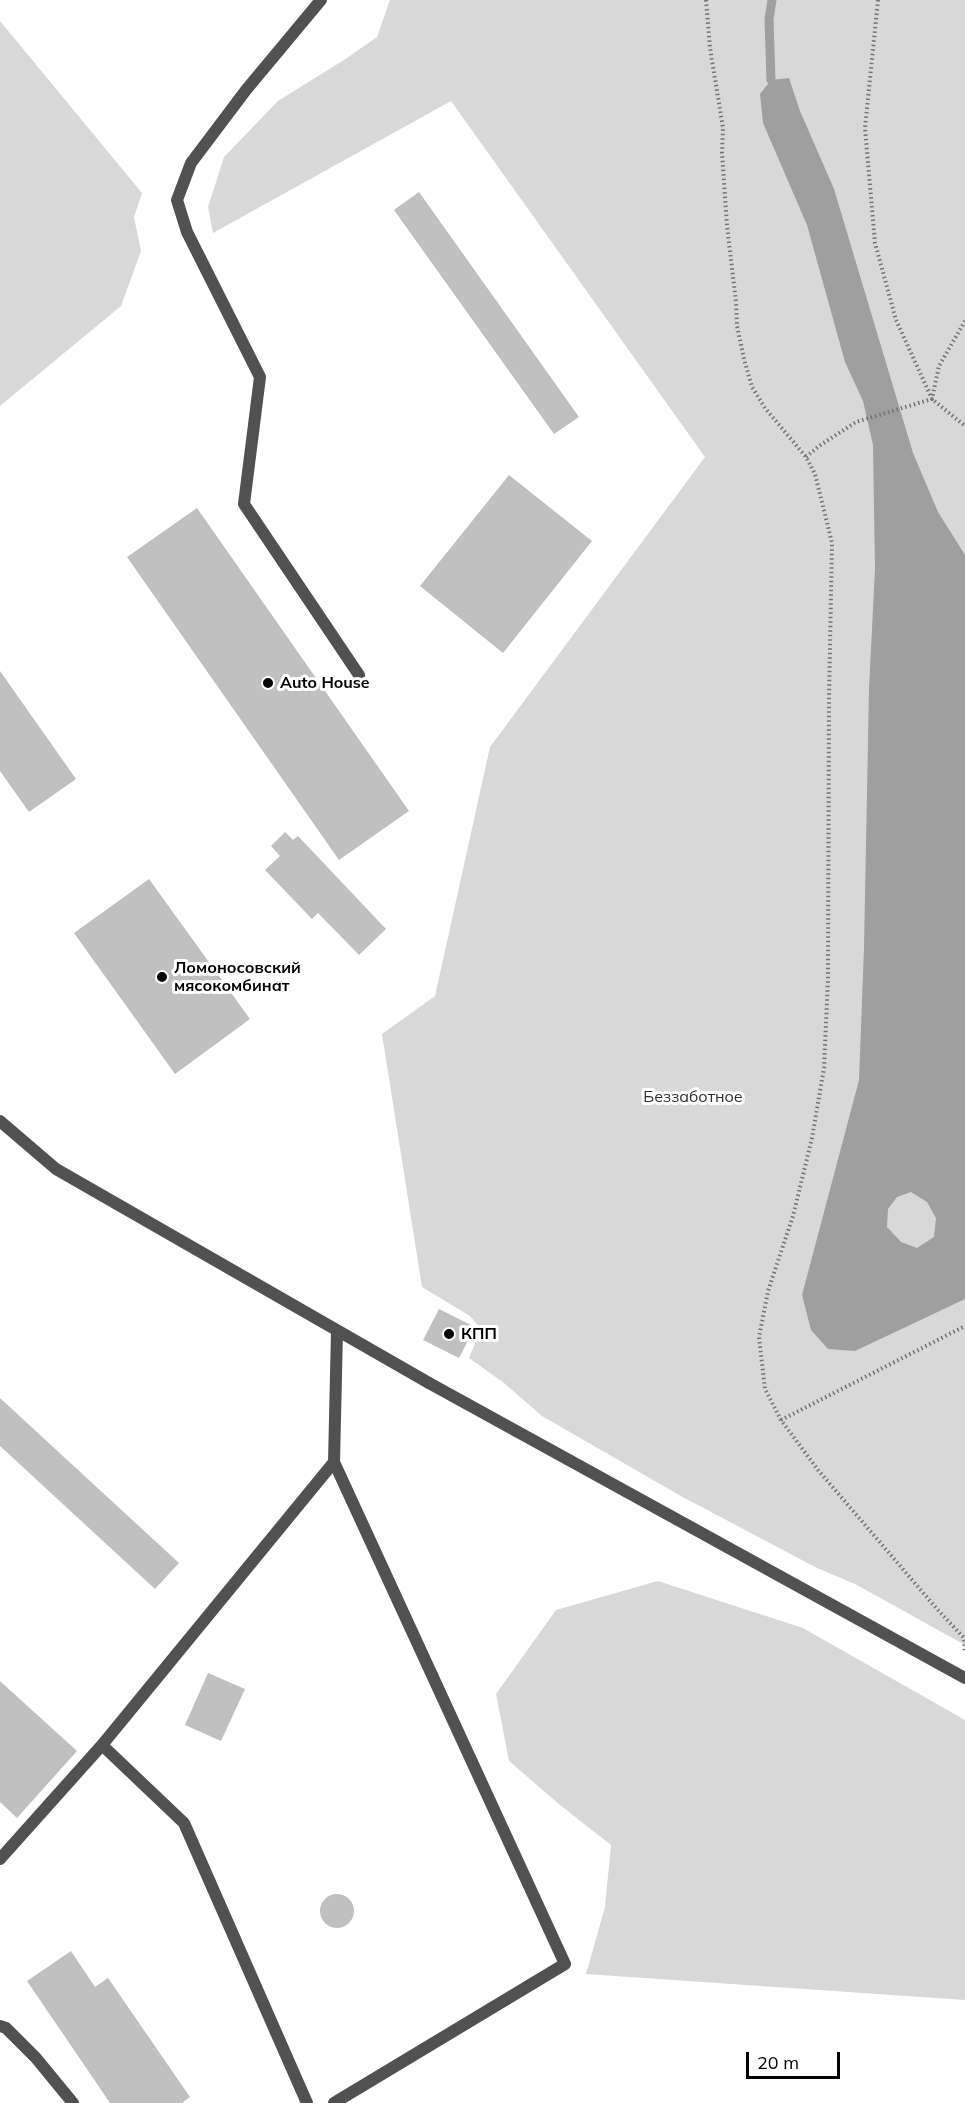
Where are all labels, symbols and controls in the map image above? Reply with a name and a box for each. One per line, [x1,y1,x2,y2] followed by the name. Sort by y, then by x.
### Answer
[280,673,370,693] place label: Auto House
[261,676,275,690] marker: Auto House
[174,958,301,996] place label: Ломоносовский мясокомбинат
[155,970,169,984] marker: Ломоносовский мясокомбинат
[643,1087,743,1107] park label: Беззаботное
[461,1324,497,1344] place label: КПП
[442,1327,456,1341] marker: КПП
[749,2040,844,2078] scale bar
[757,2051,799,2074] text: 20 m

